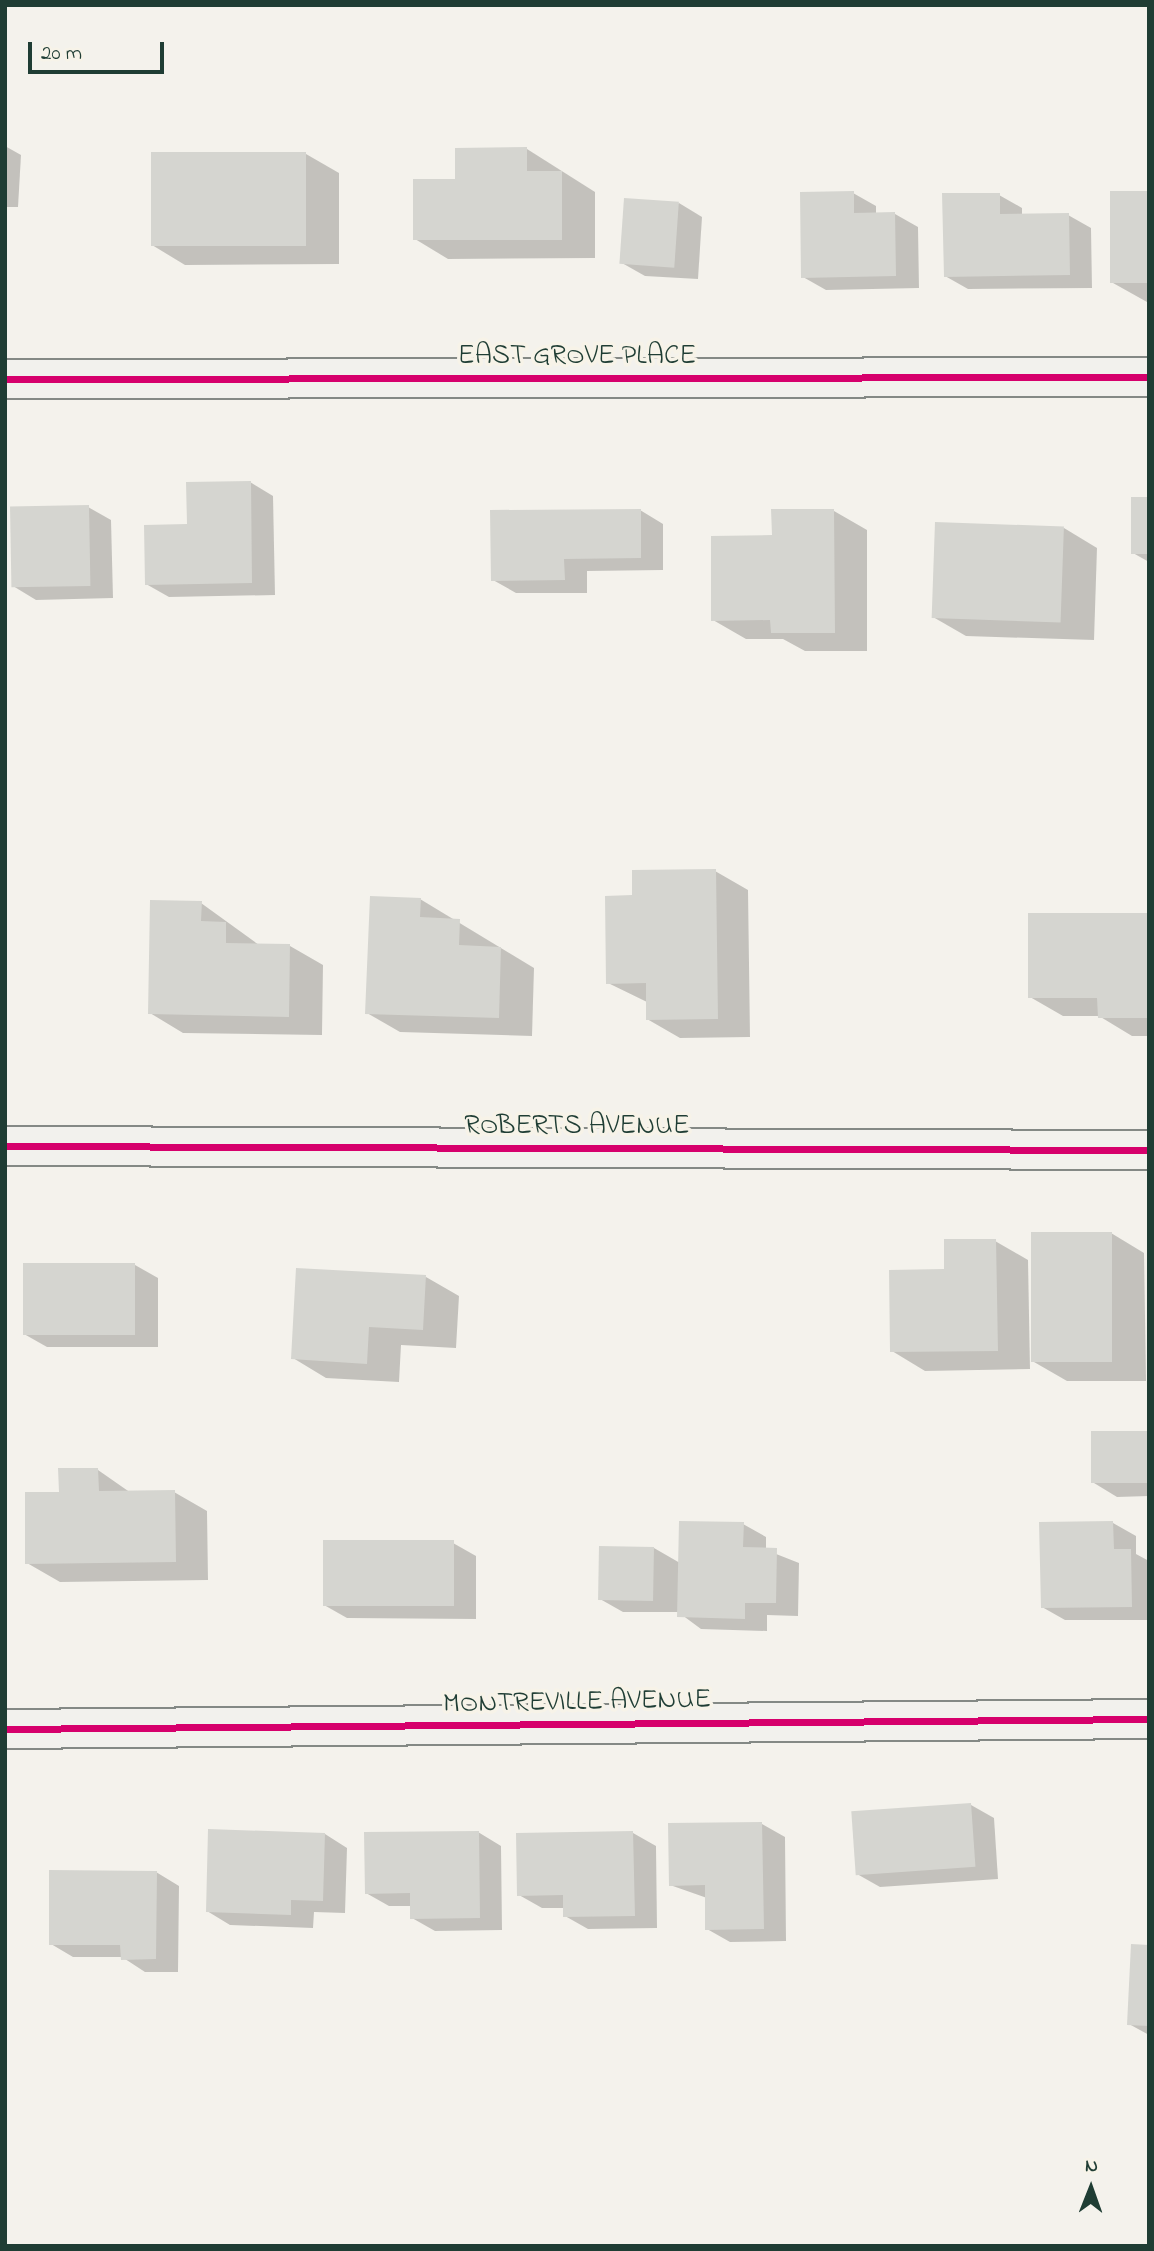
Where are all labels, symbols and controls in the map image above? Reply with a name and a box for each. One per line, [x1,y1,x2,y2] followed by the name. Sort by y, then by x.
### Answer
[32,28,168,72] scale bar
[41,39,82,69] text: 20 m
[458,340,696,374] street label: EAST GROVE PLACE
[464,1110,690,1144] street label: ROBERTS AVENUE
[443,1684,711,1722] street label: MONTREVILLE AVENUE
[1056,2153,1126,2223] north arrow
[1085,2153,1098,2180] text: N

